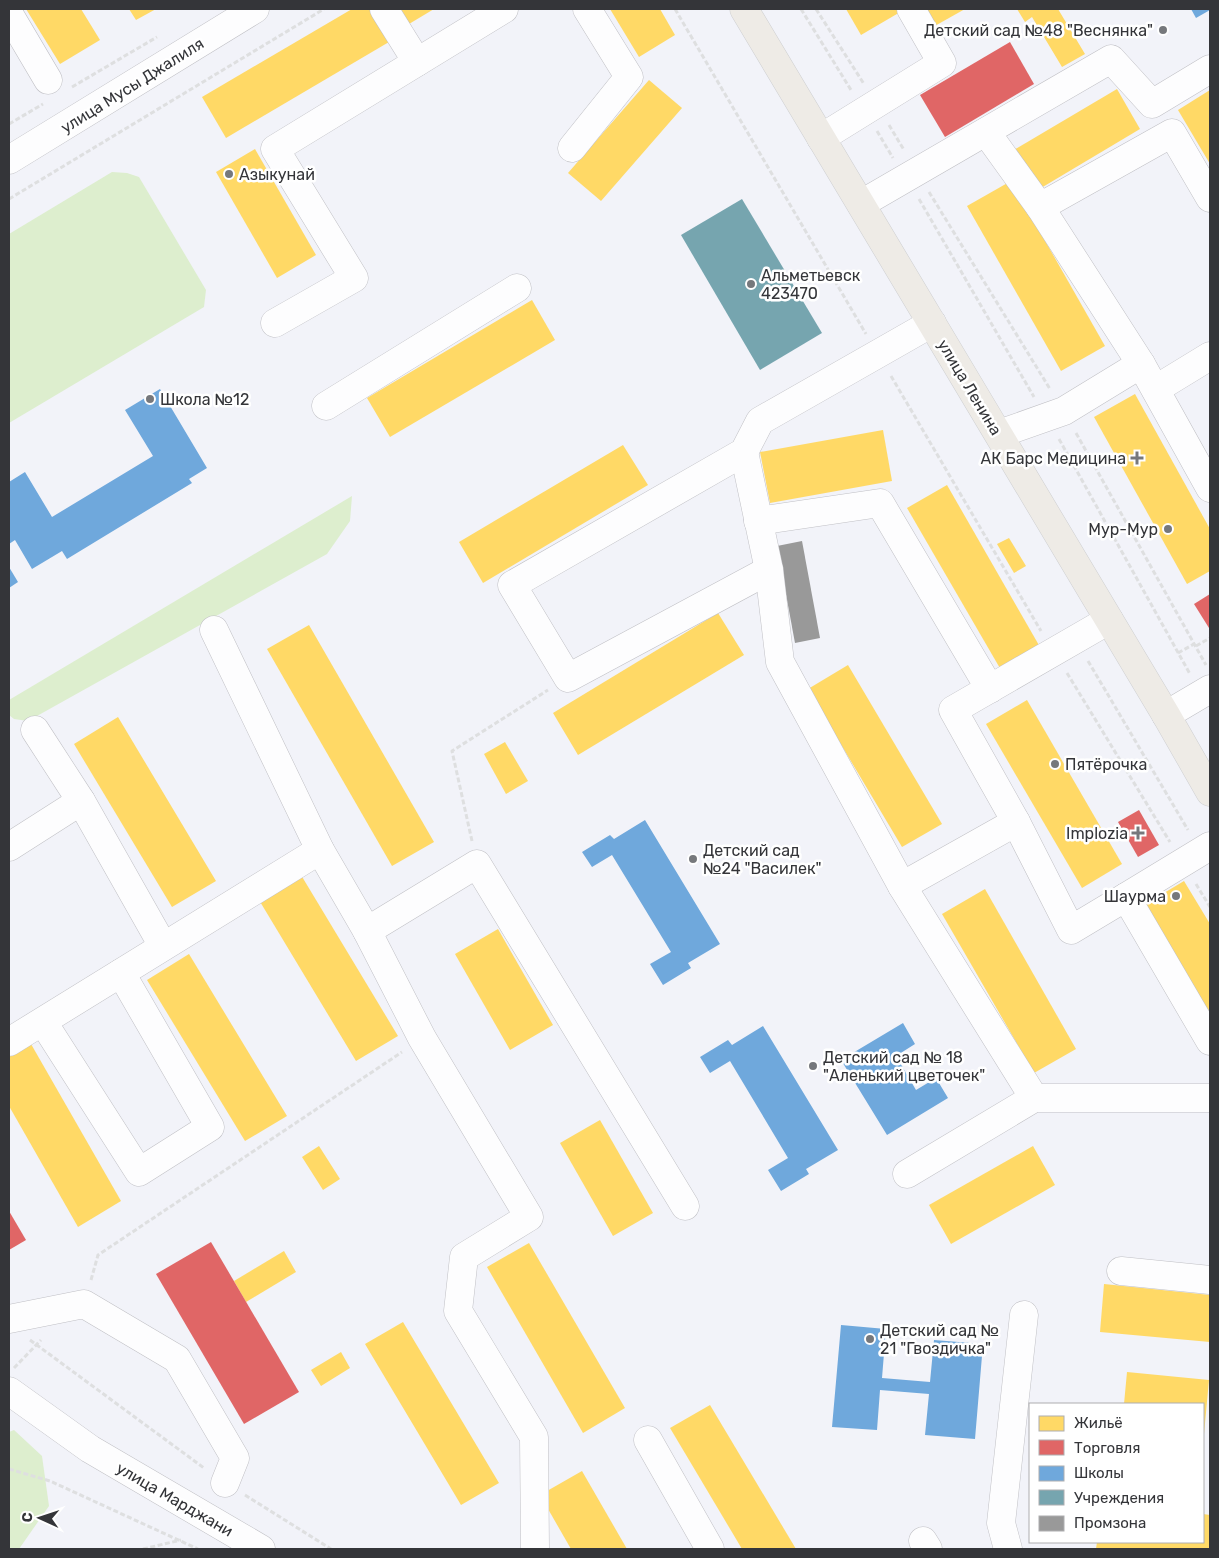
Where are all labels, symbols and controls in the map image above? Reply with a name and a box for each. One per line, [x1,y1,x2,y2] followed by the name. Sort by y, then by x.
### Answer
[924,21,1153,40] place label: Детский сад №48 "Веснянка"
[1157,24,1169,36] marker: Детский сад №48 "Веснянка"
[57,34,207,137] street label: улица Мусы Джалиля
[239,165,315,184] place label: Азыкунай
[223,168,235,180] marker: Азыкунай
[761,266,861,303] place label: Альметьевск 423470
[745,278,757,290] marker: Альметьевск 423470
[934,336,1006,439] street label: улица Ленина
[160,390,249,409] place label: Школа №12
[144,393,156,405] marker: Школа №12
[981,449,1126,468] place label: АК Барс Медицина
[1130,451,1144,465] marker: АК Барс Медицина
[1088,520,1158,539] place label: Мур-Мур
[1162,523,1174,535] marker: Мур-Мур
[1065,755,1147,774] place label: Пятёрочка
[1049,758,1061,770] marker: Пятёрочка
[1066,824,1128,843] place label: Implozia
[1132,827,1144,839] marker: Implozia
[703,841,822,878] place label: Детский сад №24 "Василек"
[687,853,699,865] marker: Детский сад №24 "Василек"
[1104,887,1166,906] place label: Шаурма
[1170,890,1182,902] marker: Шаурма
[823,1048,985,1085] place label: Детский сад № 18 "Аленький цветочек"
[807,1060,819,1072] marker: Детский сад № 18 "Аленький цветочек"
[880,1321,999,1358] place label: Детский сад № 21 "Гвоздичка"
[864,1333,876,1345] marker: Детский сад № 21 "Гвоздичка"
[1029,1403,1204,1543] legend
[1074,1414,1123,1432] text: Жильё
[1074,1439,1140,1457] text: Торговля
[113,1458,237,1541] street label: улица Марджани
[1074,1464,1124,1482] text: Школы
[1074,1489,1164,1507] text: Учреждения
[15,1493,65,1543] north arrow
[19,1512,36,1523] text: С
[1074,1514,1146,1532] text: Промзона

